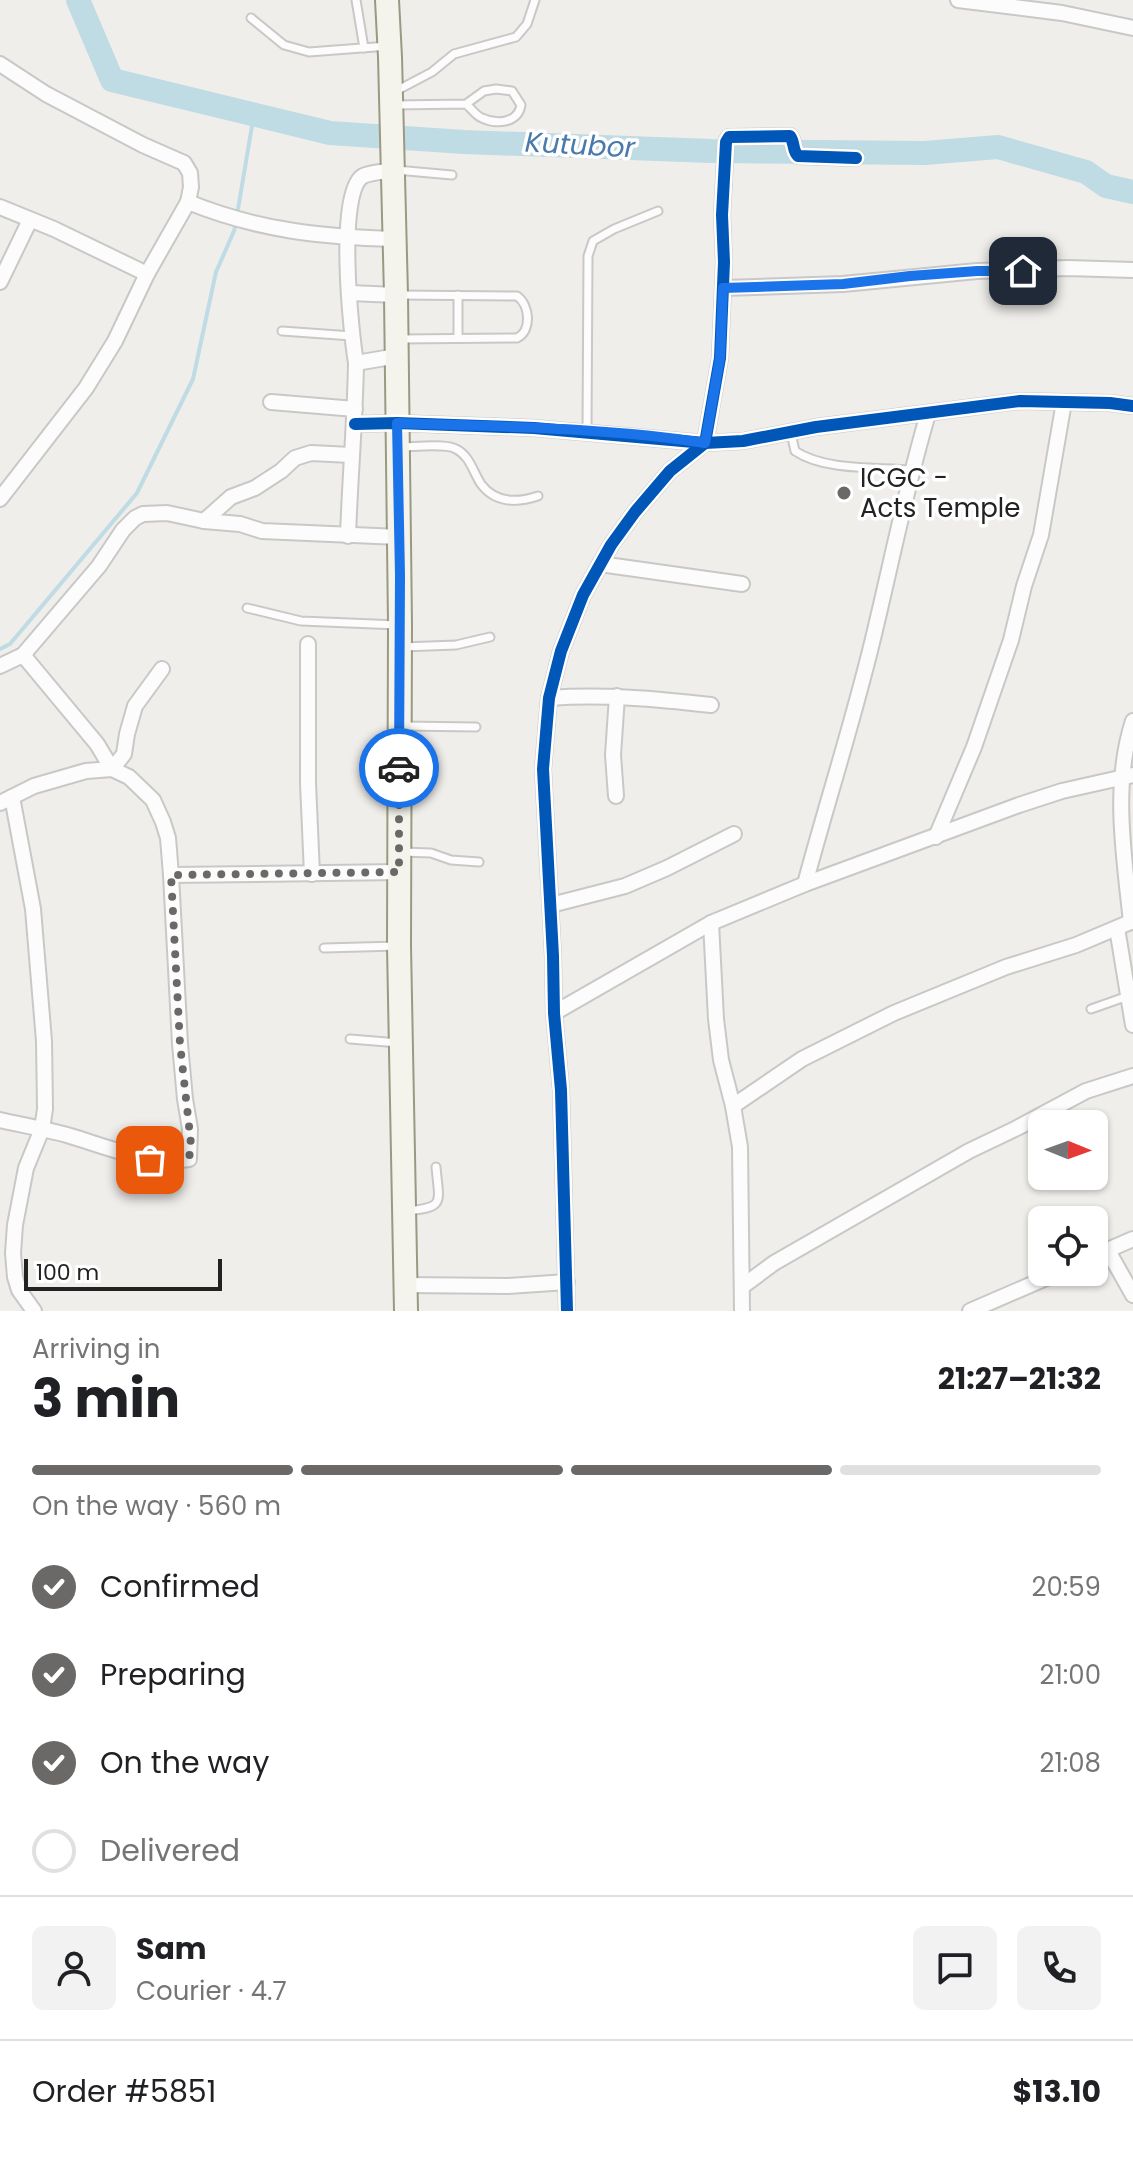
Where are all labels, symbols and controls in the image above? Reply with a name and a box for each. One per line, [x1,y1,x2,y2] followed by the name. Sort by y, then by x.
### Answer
[524,123,637,167] water label: Kutubor
[989,237,1057,305] pin
[1001,249,1045,293] icon: home
[860,460,1020,526] place label: ICGC - Acts Temple
[835,484,853,502] marker: ICGC - Acts Temple
[359,728,439,808] courier
[377,746,421,790] icon: car
[1028,1110,1108,1190] north arrow
[1028,1110,1108,1286] map controls
[116,1126,184,1194] pin
[128,1138,172,1182] icon: bag
[1028,1206,1108,1286] button: locate
[24,1255,222,1291] scale bar
[36,1257,99,1288] text: 100 m
[32,1331,161,1367] text: Arriving in
[938,1357,1101,1400] text: 21:27–21:32
[32,1362,180,1435] text: 3 min
[32,1488,281,1524] text: On the way · 560 m
[32,1565,76,1609] icon: check
[100,1565,260,1608] text: Confirmed
[1031,1569,1101,1605] text: 20:59
[32,1653,76,1697] icon: check
[100,1653,246,1696] text: Preparing
[1040,1657,1101,1693] text: 21:00
[32,1741,76,1785] icon: check
[100,1741,269,1784] text: On the way
[1039,1745,1101,1781] text: 21:08
[100,1829,240,1872] text: Delivered
[32,1926,116,2010] button: person
[913,1926,997,2010] button: chat
[1017,1926,1101,2010] button: phone
[136,1927,207,1970] text: Sam
[136,1973,287,2009] text: Courier · 4.7
[32,2070,216,2113] text: Order #5851
[1013,2070,1101,2113] text: $13.10

